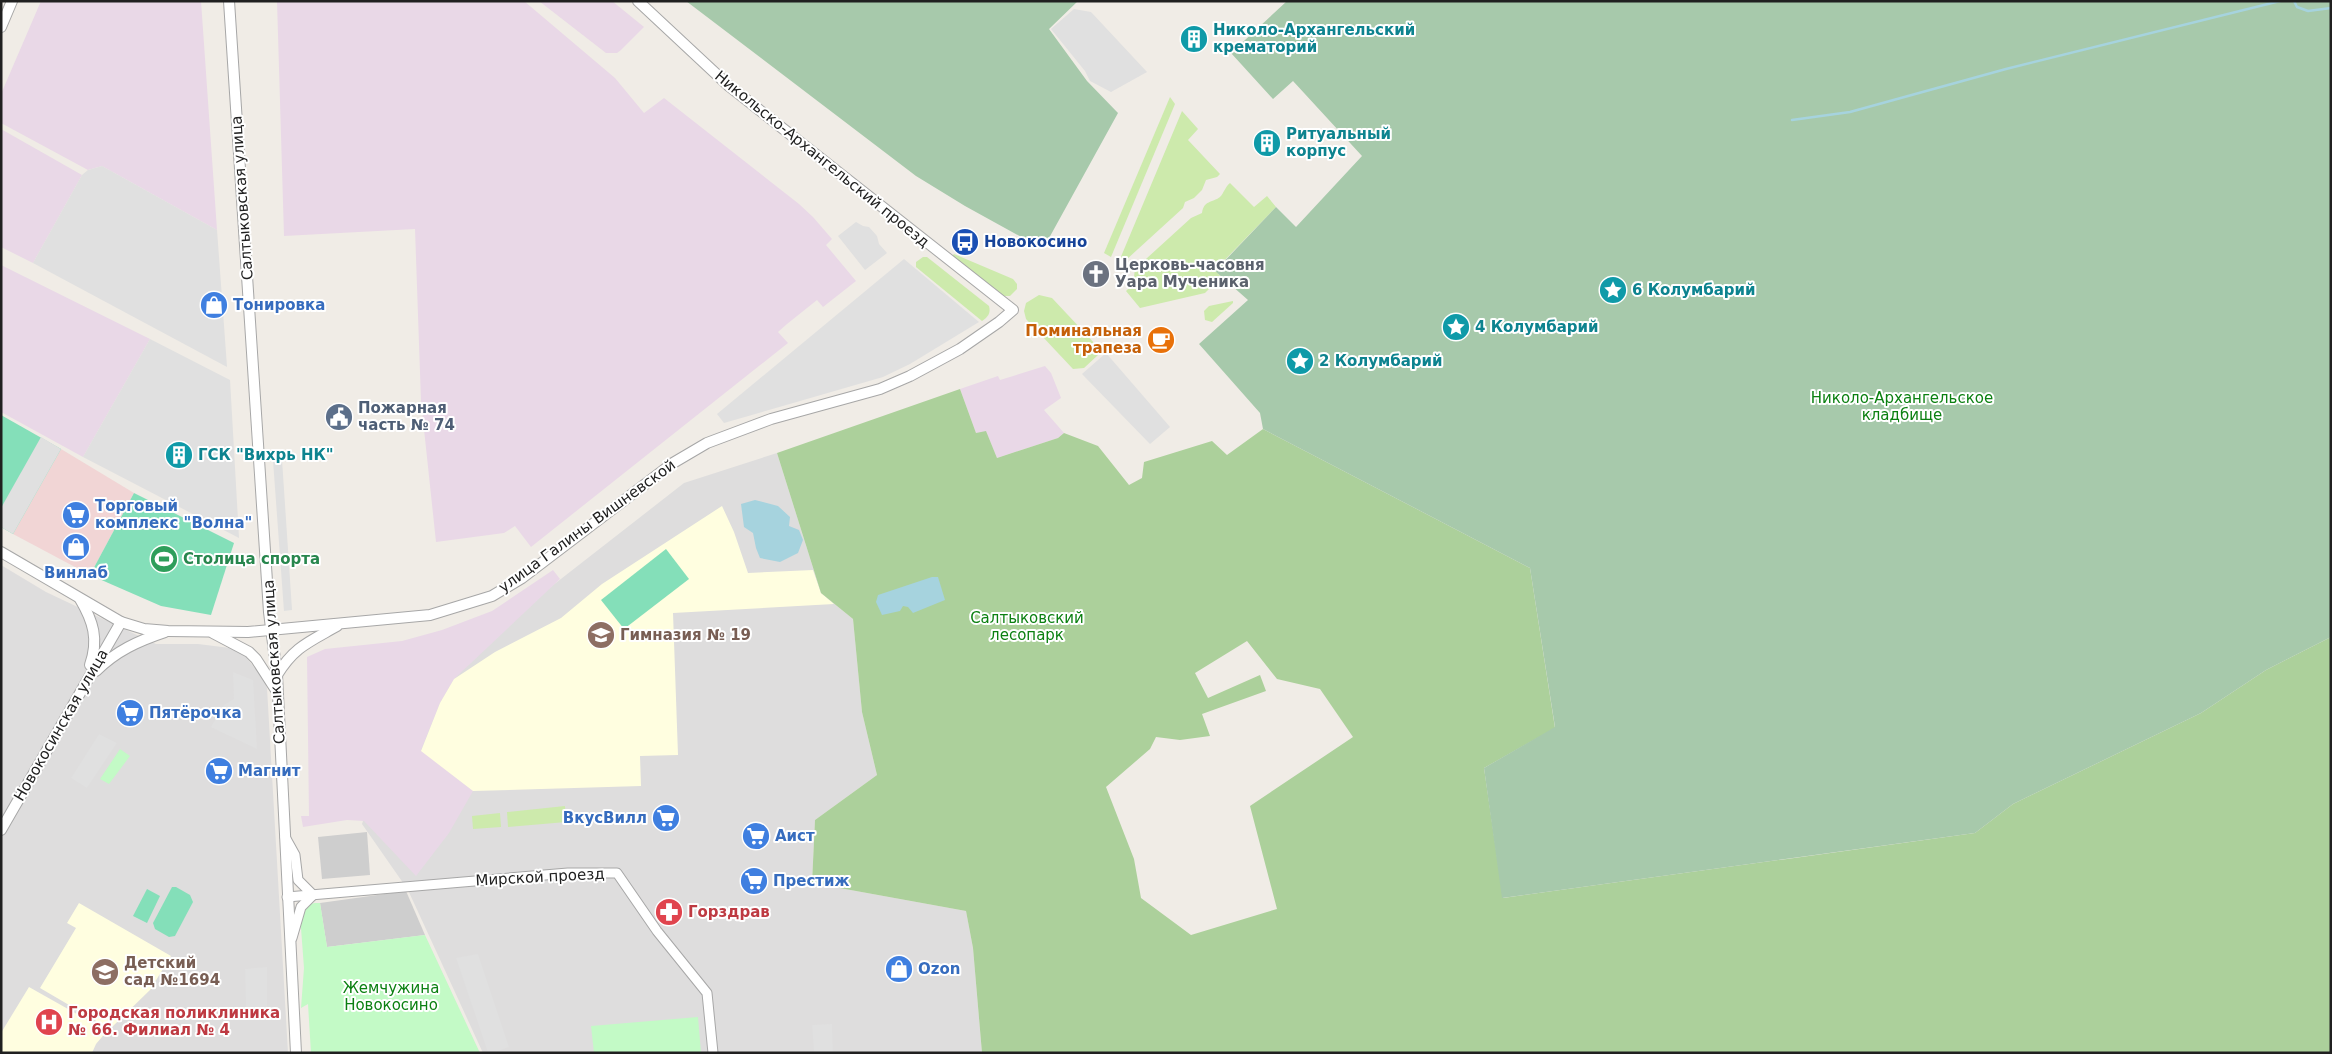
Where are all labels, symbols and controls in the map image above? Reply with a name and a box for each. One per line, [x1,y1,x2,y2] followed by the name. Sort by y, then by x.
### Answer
[1213,21,1415,56] place label: Николо-Архангельский крематорий
[1179,24,1209,54] building icon: Николо-Архангельский крематорий
[711,67,933,251] street label: Никольско-Архангельский проезд
[227,115,257,281] street label: Салтыковская улица
[1286,125,1391,160] place label: Ритуальный корпус
[1252,128,1282,158] building icon: Ритуальный корпус
[950,227,980,257] bus stop icon: Новокосино
[984,233,1087,251] place label: Новокосино
[1115,256,1265,291] place label: Церковь-часовня Уара Мученика
[1081,259,1111,289] church icon: Церковь-часовня Уара Мученика
[1598,275,1628,305] place icon: 6 Колумбарий
[1632,281,1756,299] place label: 6 Колумбарий
[199,290,229,320] shop icon: Тонировка
[233,296,325,314] place label: Тонировка
[1441,312,1471,342] place icon: 4 Колумбарий
[1475,318,1599,336] place label: 4 Колумбарий
[1025,322,1142,357] place label: Поминальная трапеза
[1146,325,1176,355] cafe icon: Поминальная трапеза
[1285,346,1315,376] place icon: 2 Колумбарий
[1319,352,1443,370] place label: 2 Колумбарий
[1811,389,1993,424] park label: Николо-Архангельское кладбище
[358,399,455,434] place label: Пожарная часть № 74
[324,402,354,432] public building icon: Пожарная часть № 74
[164,440,194,470] building icon: ГСК "Вихрь НК"
[198,446,334,464] place label: ГСК "Вихрь НК"
[495,456,679,596] street label: улица Галины Вишневской
[95,497,252,532] place label: Торговый комплекс "Волна"
[61,500,91,530] supermarket icon: Торговый комплекс "Волна"
[61,532,91,562] shop icon: Винлаб
[149,544,179,574] sports icon: Столица спорта
[183,550,320,568] place label: Столица спорта
[44,564,108,582] place label: Винлаб
[259,579,289,745] street label: Салтыковская улица
[970,609,1084,644] park label: Салтыковский лесопарк
[586,620,616,650] school or university icon: Гимназия № 19
[620,626,751,644] place label: Гимназия № 19
[10,646,112,804] street label: Новокосинская улица
[115,698,145,728] supermarket icon: Пятёрочка
[149,704,242,722] place label: Пятёрочка
[204,756,234,786] supermarket icon: Магнит
[238,762,301,780] place label: Магнит
[651,803,681,833] supermarket icon: ВкусВилл
[563,809,647,827] place label: ВкусВилл
[741,821,771,851] supermarket icon: Аист
[775,827,815,845] place label: Аист
[475,865,605,889] street label: Мирской проезд
[739,866,769,896] supermarket icon: Престиж
[773,872,850,890] place label: Престиж
[654,897,684,927] pharmacy icon: Горздрав
[688,903,770,921] place label: Горздрав
[124,954,220,989] place label: Детский сад №1694
[884,954,914,984] shop icon: Ozon
[90,957,120,987] school or university icon: Детский сад №1694
[918,960,960,978] place label: Ozon
[343,979,439,1014] park label: Жемчужина Новокосино
[68,1004,280,1039] place label: Городская поликлиника № 66. Филиал № 4
[34,1007,64,1037] hospital icon: Городская поликлиника № 66. Филиал № 4

